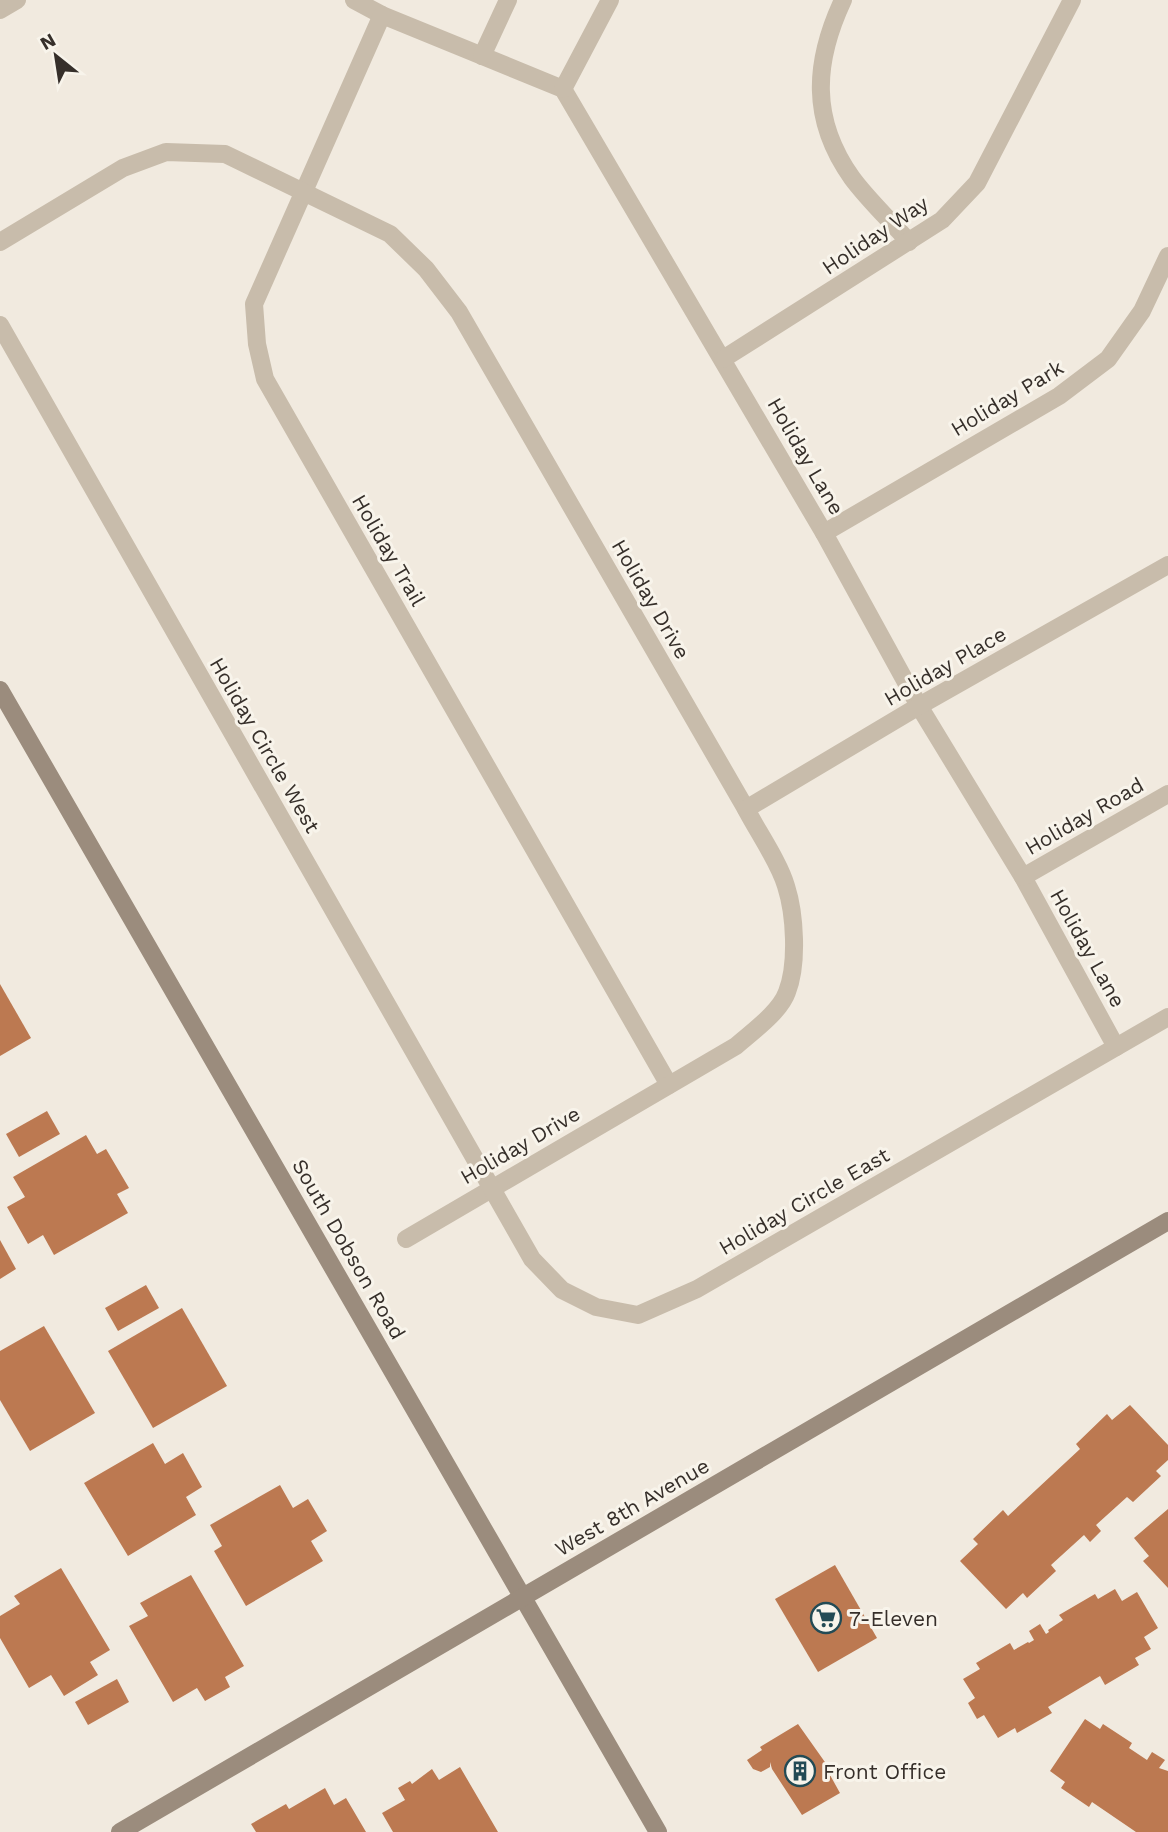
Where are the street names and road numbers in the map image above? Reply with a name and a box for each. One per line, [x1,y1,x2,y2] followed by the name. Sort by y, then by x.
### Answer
[817,190,933,280] street label: Holiday Way
[946,355,1068,441] street label: Holiday Park
[762,393,850,519] street label: Holiday Lane
[347,490,431,611] street label: Holiday Trail
[607,535,695,663] street label: Holiday Drive
[880,621,1010,711] street label: Holiday Place
[205,653,326,837] street label: Holiday Circle West
[1020,772,1148,860] street label: Holiday Road
[1045,885,1131,1011] street label: Holiday Lane
[456,1101,584,1189] street label: Holiday Drive
[714,1142,894,1260] street label: Holiday Circle East
[287,1154,411,1344] street label: South Dobson Road
[550,1453,714,1561] street label: West 8th Avenue

